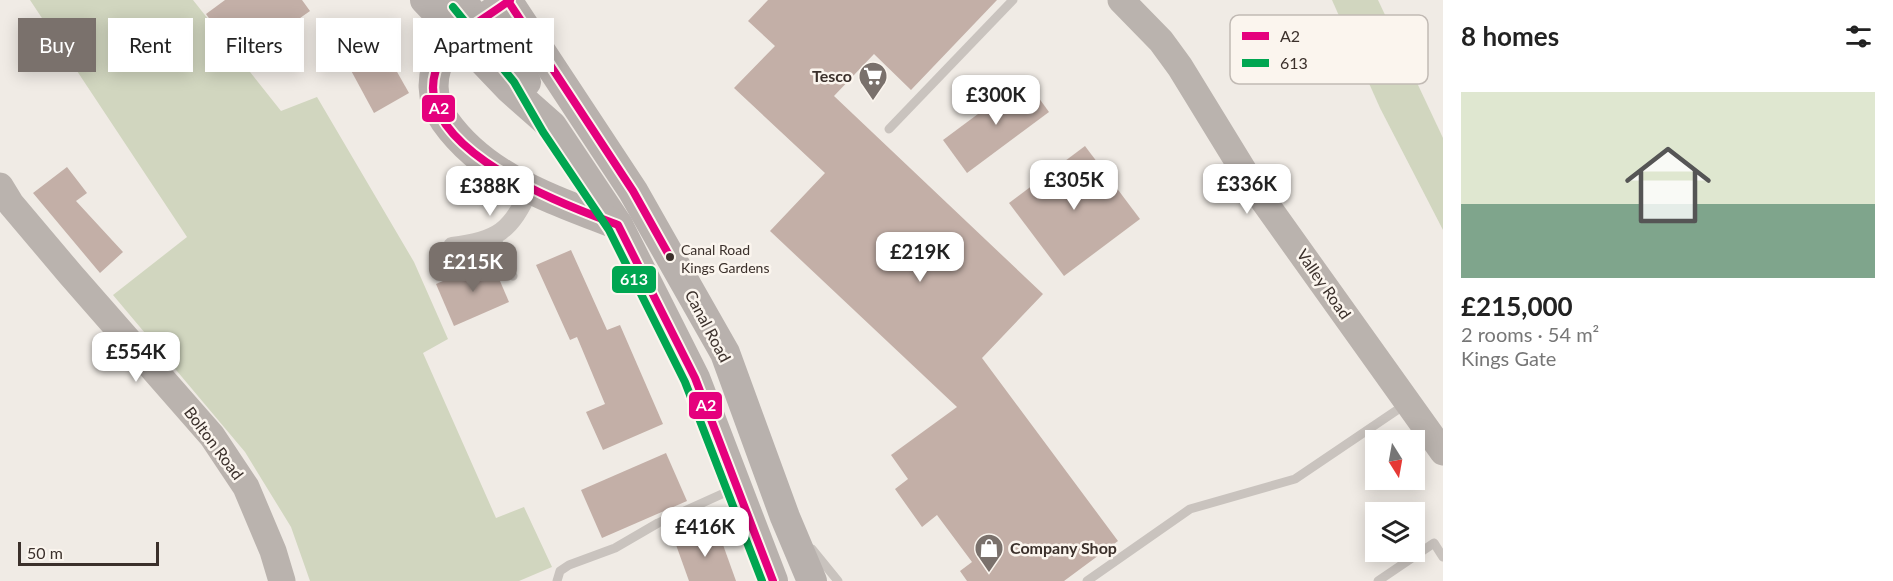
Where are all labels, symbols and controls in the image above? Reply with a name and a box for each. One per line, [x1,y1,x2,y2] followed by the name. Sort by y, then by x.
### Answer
[1230,15,1428,84] legend
[18,18,96,72] chip: Buy
[108,18,193,72] chip: Rent
[205,18,304,72] chip: Filters
[316,18,401,72] chip: New
[413,18,554,72] chip: Apartment
[1461,20,1559,52] text: 8 homes
[1842,20,1875,53] icon: filters
[1280,26,1300,45] text: A2
[1280,53,1308,72] text: 613
[857,60,889,102] supermarket icon: Tesco
[812,66,852,85] place label: Tesco
[954,75,1038,126] pin: £300K
[966,82,1026,106] text: £300K
[421,94,456,123] line badge: A2
[428,98,449,117] text: A2
[1614,131,1722,239] icon: home
[1032,160,1116,211] pin: £305K
[1205,164,1289,215] pin: £336K
[448,166,532,217] pin: £388K
[1044,167,1104,191] text: £305K
[1217,171,1277,195] text: £336K
[460,173,520,197] text: £388K
[878,232,962,283] pin: £219K
[890,239,950,263] text: £219K
[681,241,769,276] place label: Canal Road Kings Gardens
[431,242,515,293] pin: £215K
[1293,245,1355,322] street label: Valley Road
[443,249,503,273] text: £215K
[664,251,676,263] marker: Canal Road Kings Gardens
[611,265,657,294] line badge: 613
[620,269,648,288] text: 613
[682,286,735,365] street label: Canal Road
[1461,290,1573,322] text: £215,000
[1461,322,1599,346] text: 2 rooms · 54 m²
[94,332,178,383] pin: £554K
[106,339,166,363] text: £554K
[1461,346,1556,370] text: Kings Gate
[688,391,723,420] line badge: A2
[695,395,716,414] text: A2
[181,402,248,483] street label: Bolton Road
[1365,430,1425,490] north arrow
[1365,430,1425,562] map controls
[1365,502,1425,562] button: layers
[663,507,747,558] pin: £416K
[675,514,735,538] text: £416K
[973,532,1005,574] shop icon: Company Shop
[1010,538,1117,557] place label: Company Shop
[18,539,159,566] scale bar
[27,543,63,562] text: 50 m

